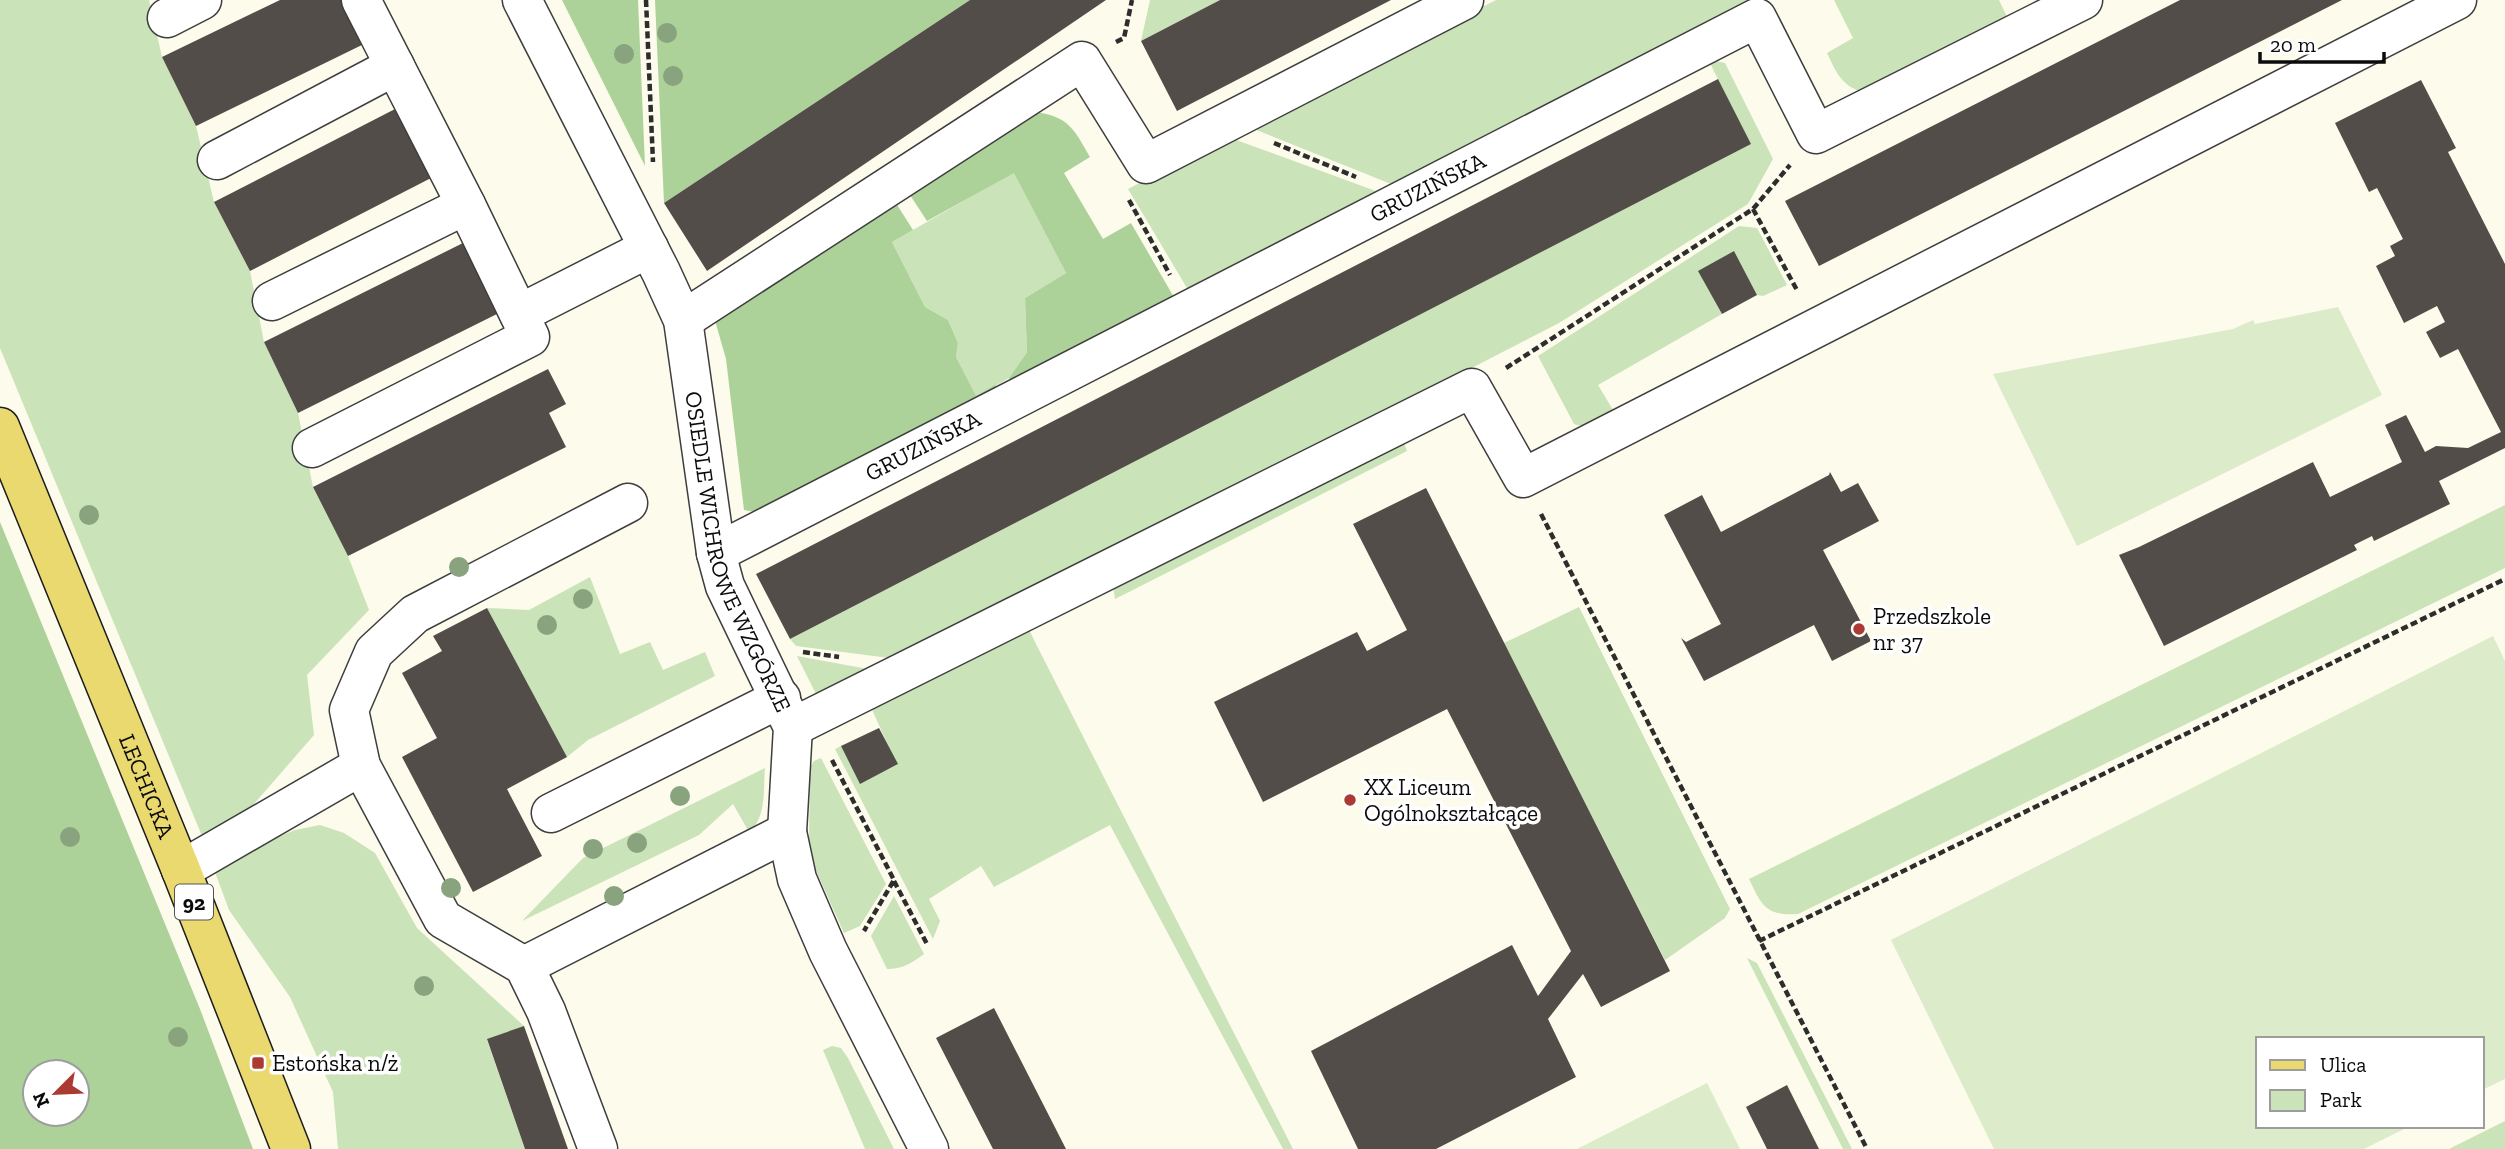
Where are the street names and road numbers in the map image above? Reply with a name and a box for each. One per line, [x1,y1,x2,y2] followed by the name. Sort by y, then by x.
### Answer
[1365,146,1491,228] street label: GRUZIŃSKA
[679,389,797,716] street label: OSIEDLE WICHROWE WZGÓRZE
[860,404,986,487] street label: GRUZIŃSKA
[113,730,181,843] street label: LECHICKA
[175,884,213,920] road number: 92

